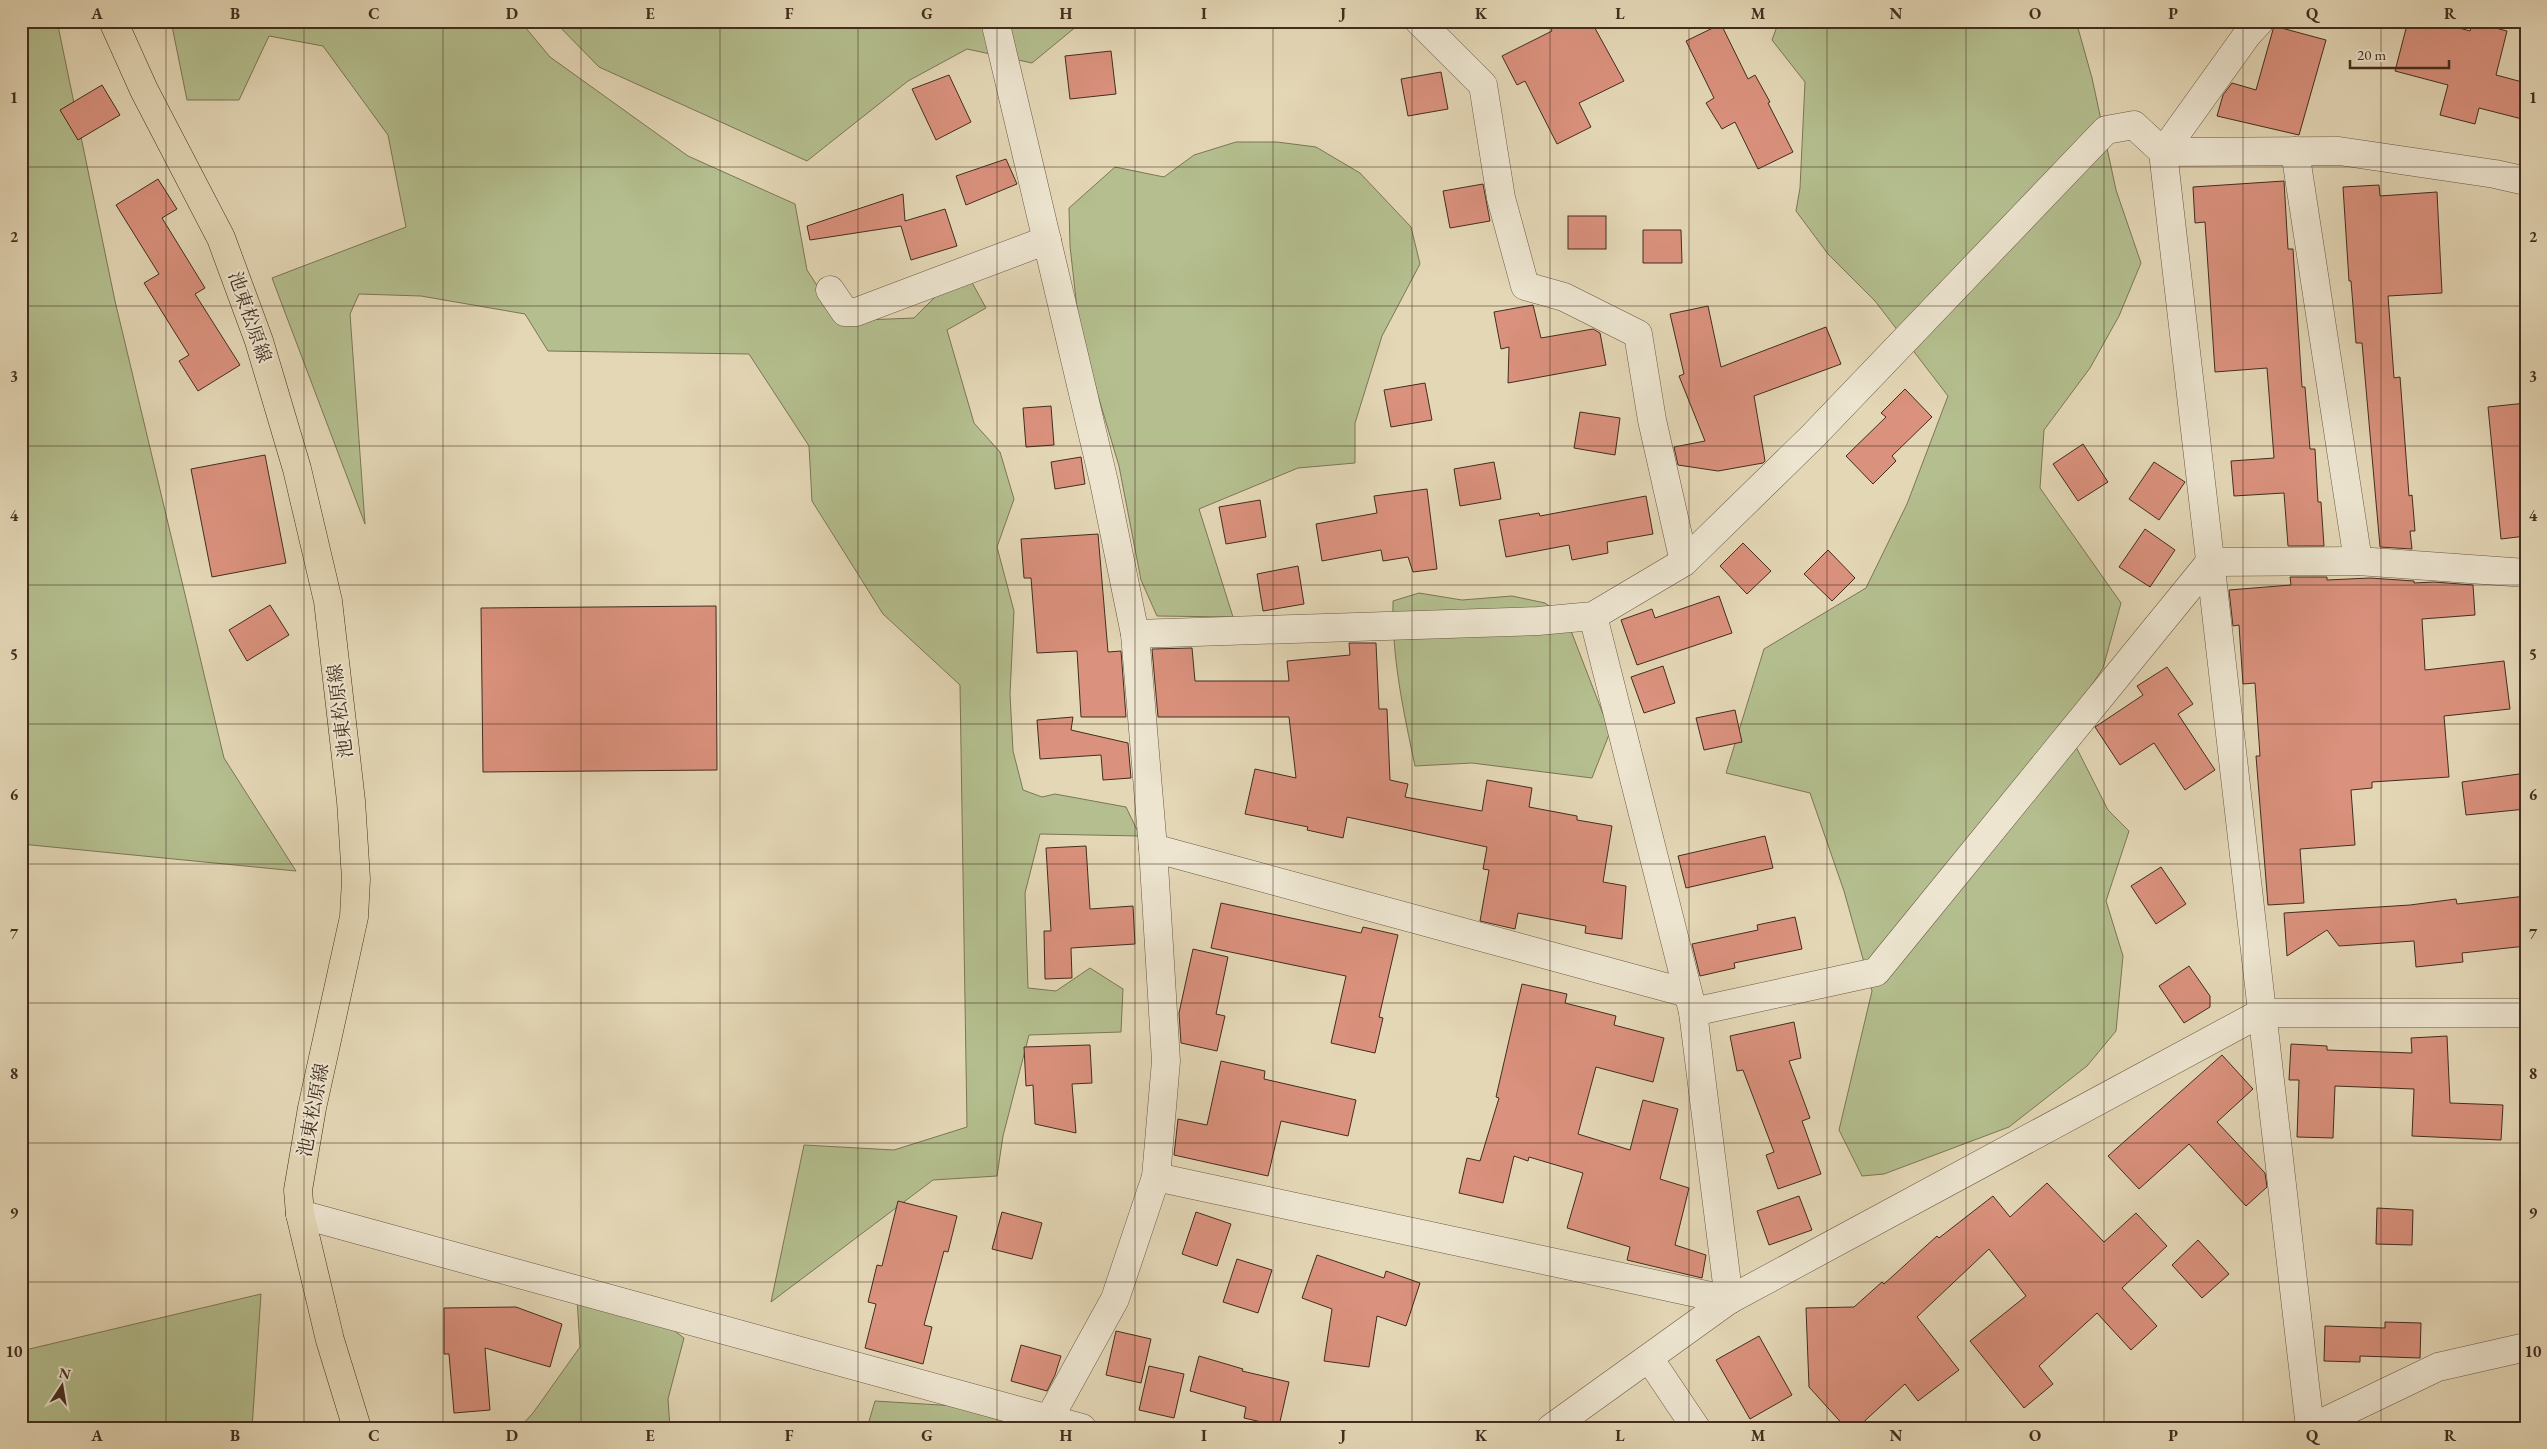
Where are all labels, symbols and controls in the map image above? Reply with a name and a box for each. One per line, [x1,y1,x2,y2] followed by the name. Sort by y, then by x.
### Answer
[90,3,103,24] text: A
[230,3,240,24] text: B
[368,3,380,24] text: C
[506,3,518,24] text: D
[645,3,655,24] text: E
[785,3,794,24] text: F
[921,3,933,24] text: G
[1060,3,1073,24] text: H
[1201,3,1207,24] text: I
[1338,3,1346,24] text: J
[1475,3,1488,24] text: K
[1615,3,1625,24] text: L
[1751,3,1766,24] text: M
[1890,3,1903,24] text: N
[2029,3,2041,24] text: O
[2168,3,2178,24] text: P
[2306,3,2321,24] text: Q
[2444,3,2457,24] text: R
[2350,38,2448,70] scale bar
[2357,45,2386,64] text: 20 m
[10,87,18,108] text: 1
[2529,87,2537,108] text: 1
[10,226,19,247] text: 2
[2529,226,2538,247] text: 2
[223,268,277,366] street label: 池東松原線
[10,366,18,387] text: 3
[2529,366,2537,387] text: 3
[10,505,19,526] text: 4
[2529,505,2538,526] text: 4
[10,644,18,665] text: 5
[2529,644,2537,665] text: 5
[322,662,358,760] street label: 池東松原線
[10,784,19,805] text: 6
[2529,784,2538,805] text: 6
[10,923,19,944] text: 7
[2529,923,2538,944] text: 7
[292,1061,334,1159] street label: 池東松原線
[10,1063,18,1084] text: 8
[2529,1063,2537,1084] text: 8
[10,1202,19,1223] text: 9
[2529,1202,2538,1223] text: 9
[6,1341,23,1362] text: 10
[2525,1341,2542,1362] text: 10
[38,1362,88,1412] north arrow
[57,1363,73,1383] text: N
[90,1425,103,1446] text: A
[230,1425,240,1446] text: B
[368,1425,380,1446] text: C
[506,1425,518,1446] text: D
[645,1425,655,1446] text: E
[785,1425,794,1446] text: F
[921,1425,933,1446] text: G
[1060,1425,1073,1446] text: H
[1201,1425,1207,1446] text: I
[1338,1425,1346,1446] text: J
[1475,1425,1488,1446] text: K
[1615,1425,1625,1446] text: L
[1751,1425,1766,1446] text: M
[1890,1425,1903,1446] text: N
[2029,1425,2041,1446] text: O
[2168,1425,2178,1446] text: P
[2306,1425,2321,1446] text: Q
[2444,1425,2457,1446] text: R

